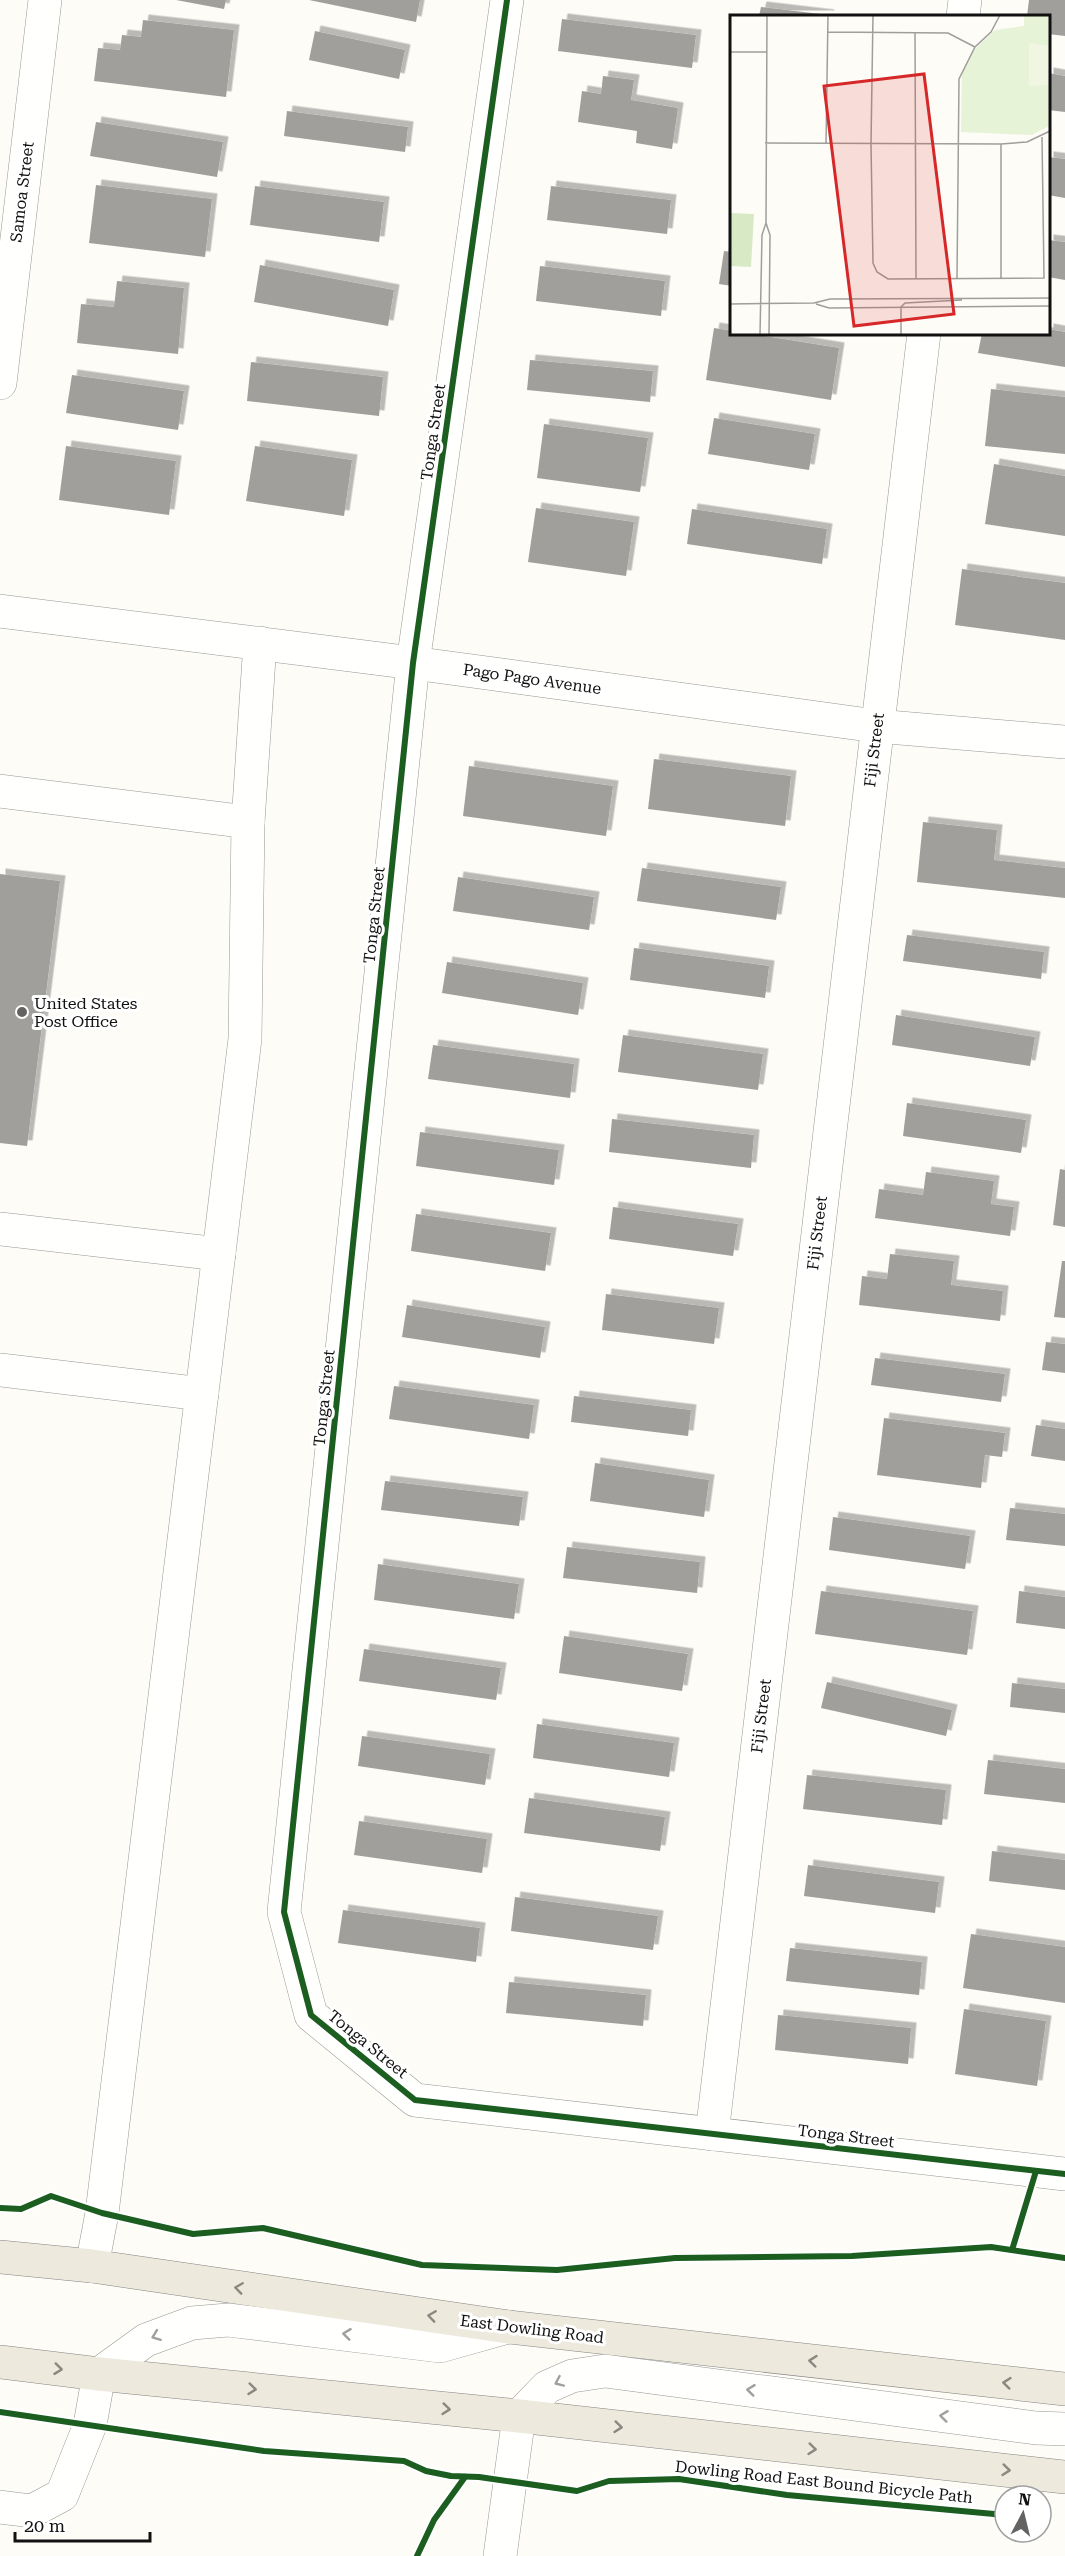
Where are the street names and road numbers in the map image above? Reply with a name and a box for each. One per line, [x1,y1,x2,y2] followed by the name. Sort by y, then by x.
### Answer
[6,140,38,244] street label: Samoa Street
[417,382,449,481] street label: Tonga Street
[462,660,603,698] street label: Pago Pago Avenue
[860,712,888,788] street label: Fiji Street
[359,866,389,964] street label: Tonga Street
[803,1195,831,1271] street label: Fiji Street
[309,1349,339,1447] street label: Tonga Street
[747,1678,775,1754] street label: Fiji Street
[324,2006,412,2082] street label: Tonga Street
[797,2121,895,2151] street label: Tonga Street
[459,2311,605,2347] street label: East Dowling Road
[674,2457,974,2507] street label: Dowling Road East Bound Bicycle Path

